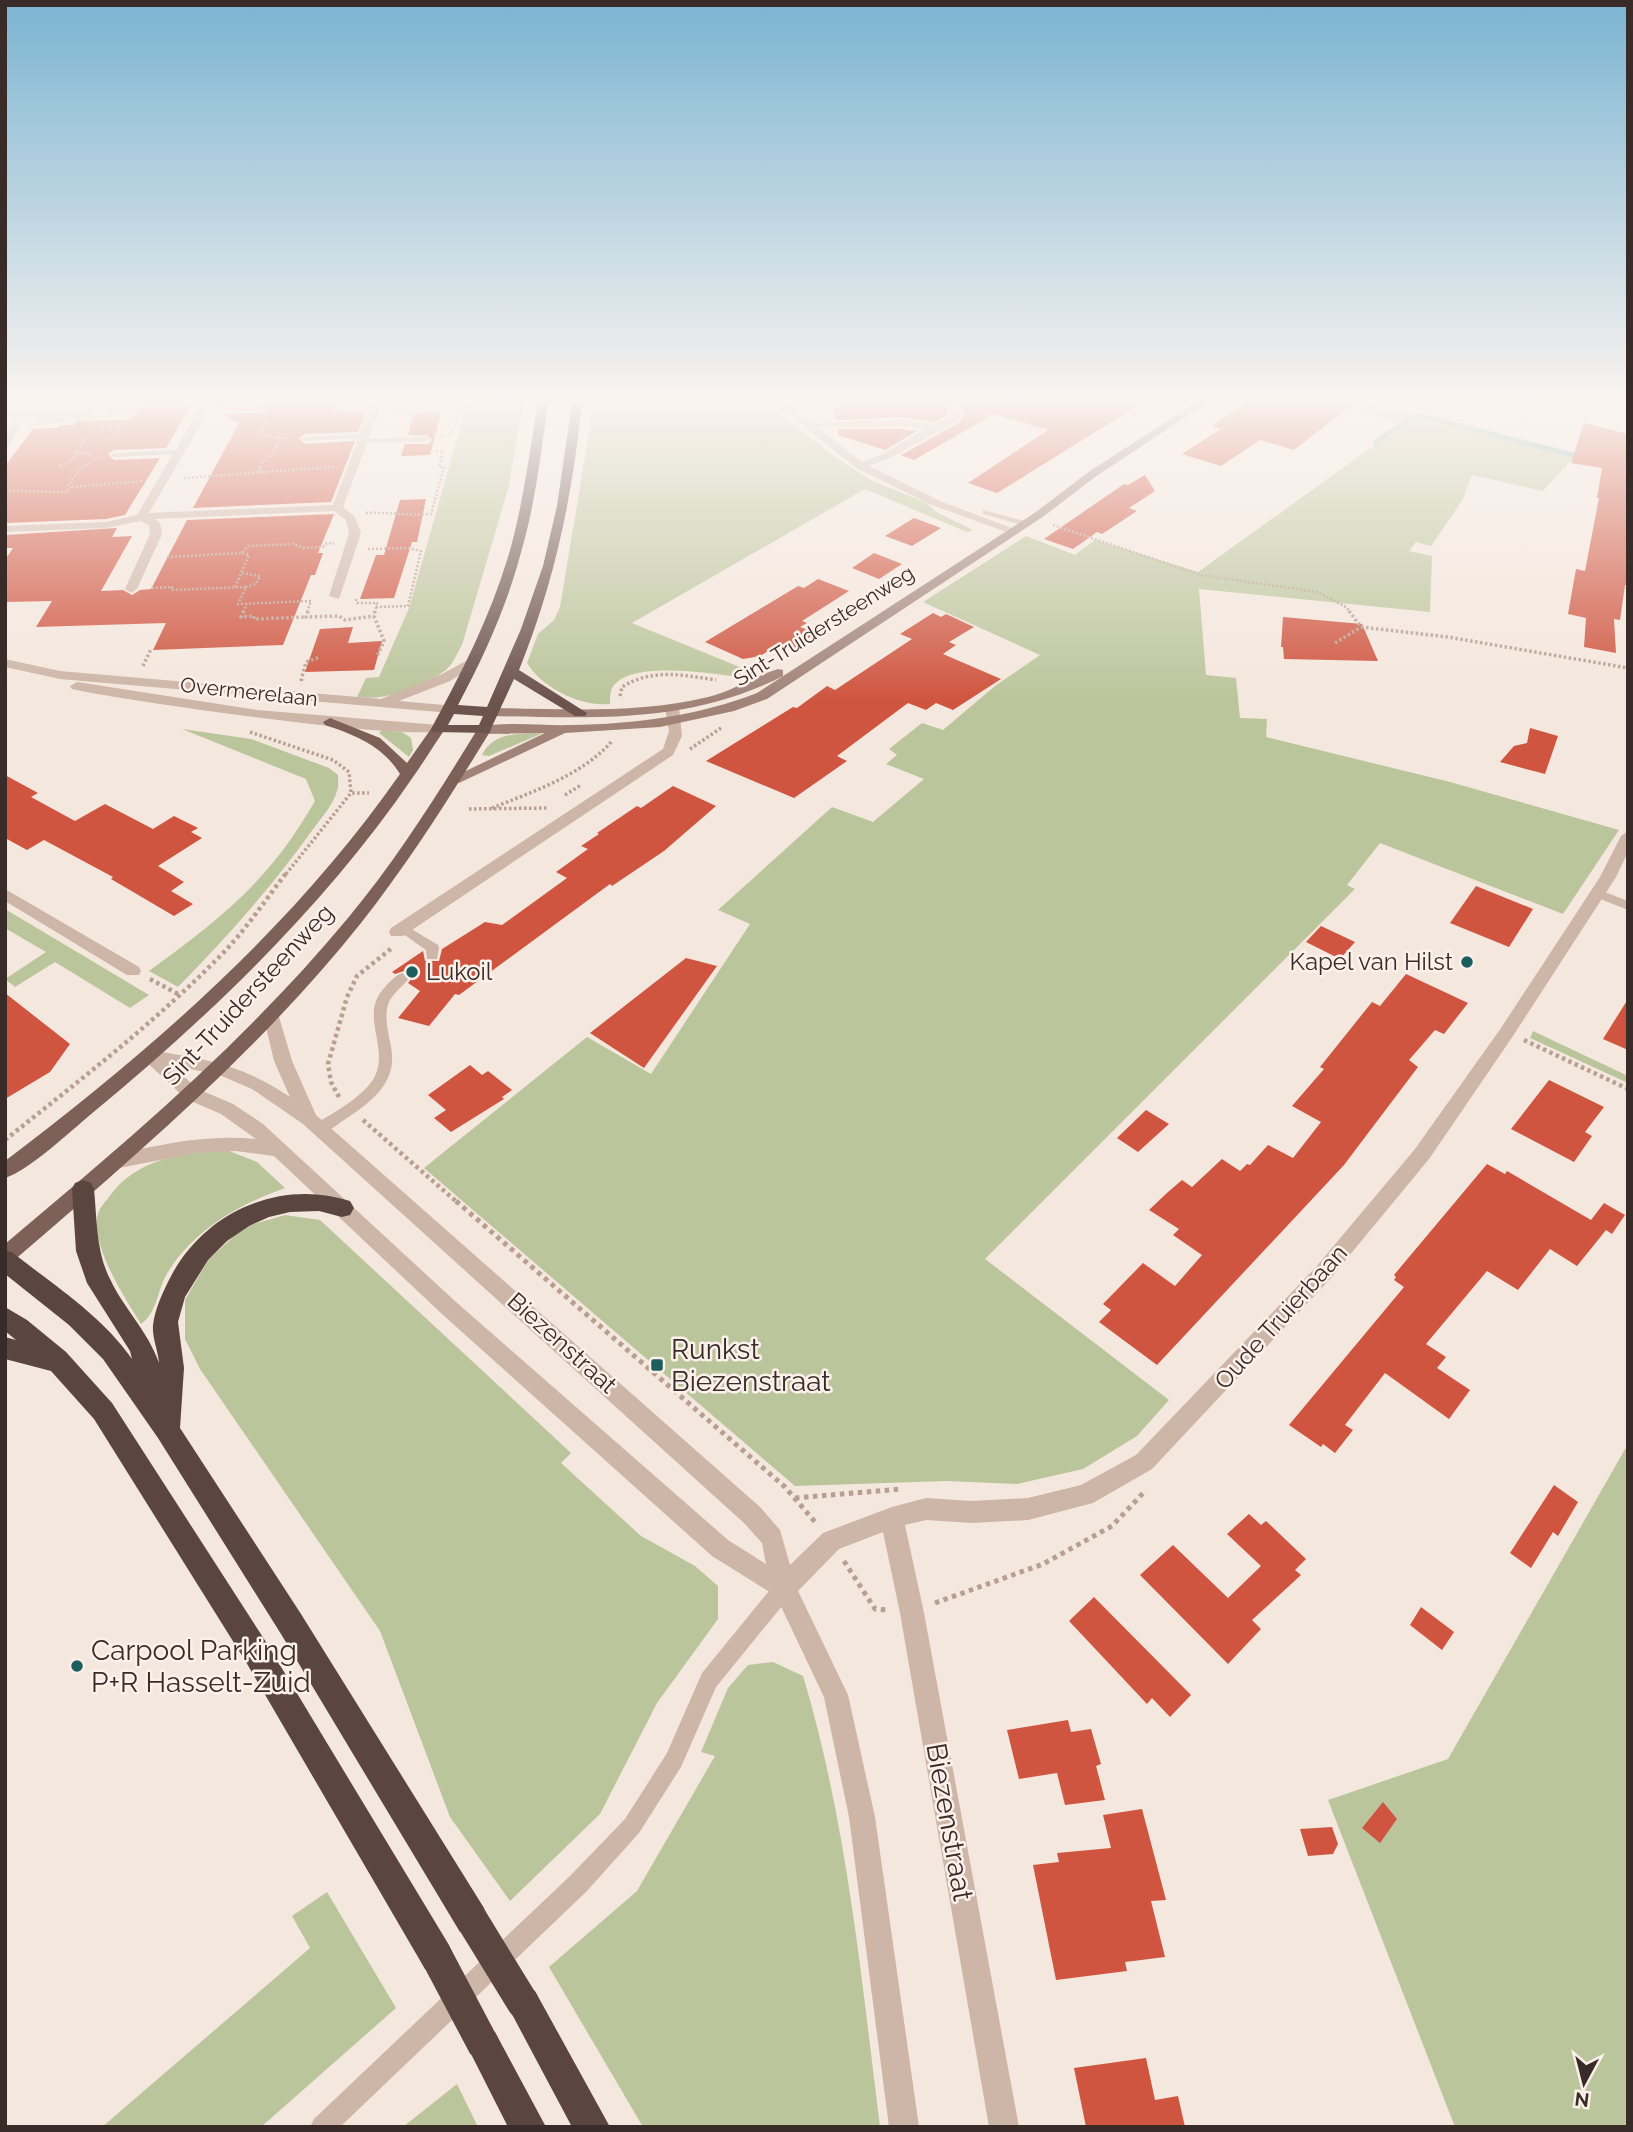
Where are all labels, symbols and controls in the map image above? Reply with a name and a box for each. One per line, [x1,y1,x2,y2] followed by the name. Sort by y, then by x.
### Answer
[729,560,918,691] street label: Sint-Truidersteenweg
[179,672,319,711] street label: Overmerelaan
[156,898,339,1091] street label: Sint-Truidersteenweg
[1290,947,1453,976] place label: Kapel van Hilst
[1459,954,1475,970] marker: Kapel van Hilst
[426,957,493,986] place label: Lukoil
[404,964,420,980] marker: Lukoil
[1208,1238,1353,1395] street label: Oude Truierbaan
[502,1286,623,1399] street label: Biezenstraat
[671,1333,831,1398] place label: Runkst Biezenstraat
[649,1357,665,1373] marker: Runkst Biezenstraat
[91,1634,311,1699] place label: Carpool Parking P+R Hasselt-Zuid
[69,1658,85,1674] marker: Carpool Parking P+R Hasselt-Zuid
[919,1741,980,1904] street label: Biezenstraat
[1549,2048,1619,2118] north arrow
[1573,2088,1590,2112] text: N

